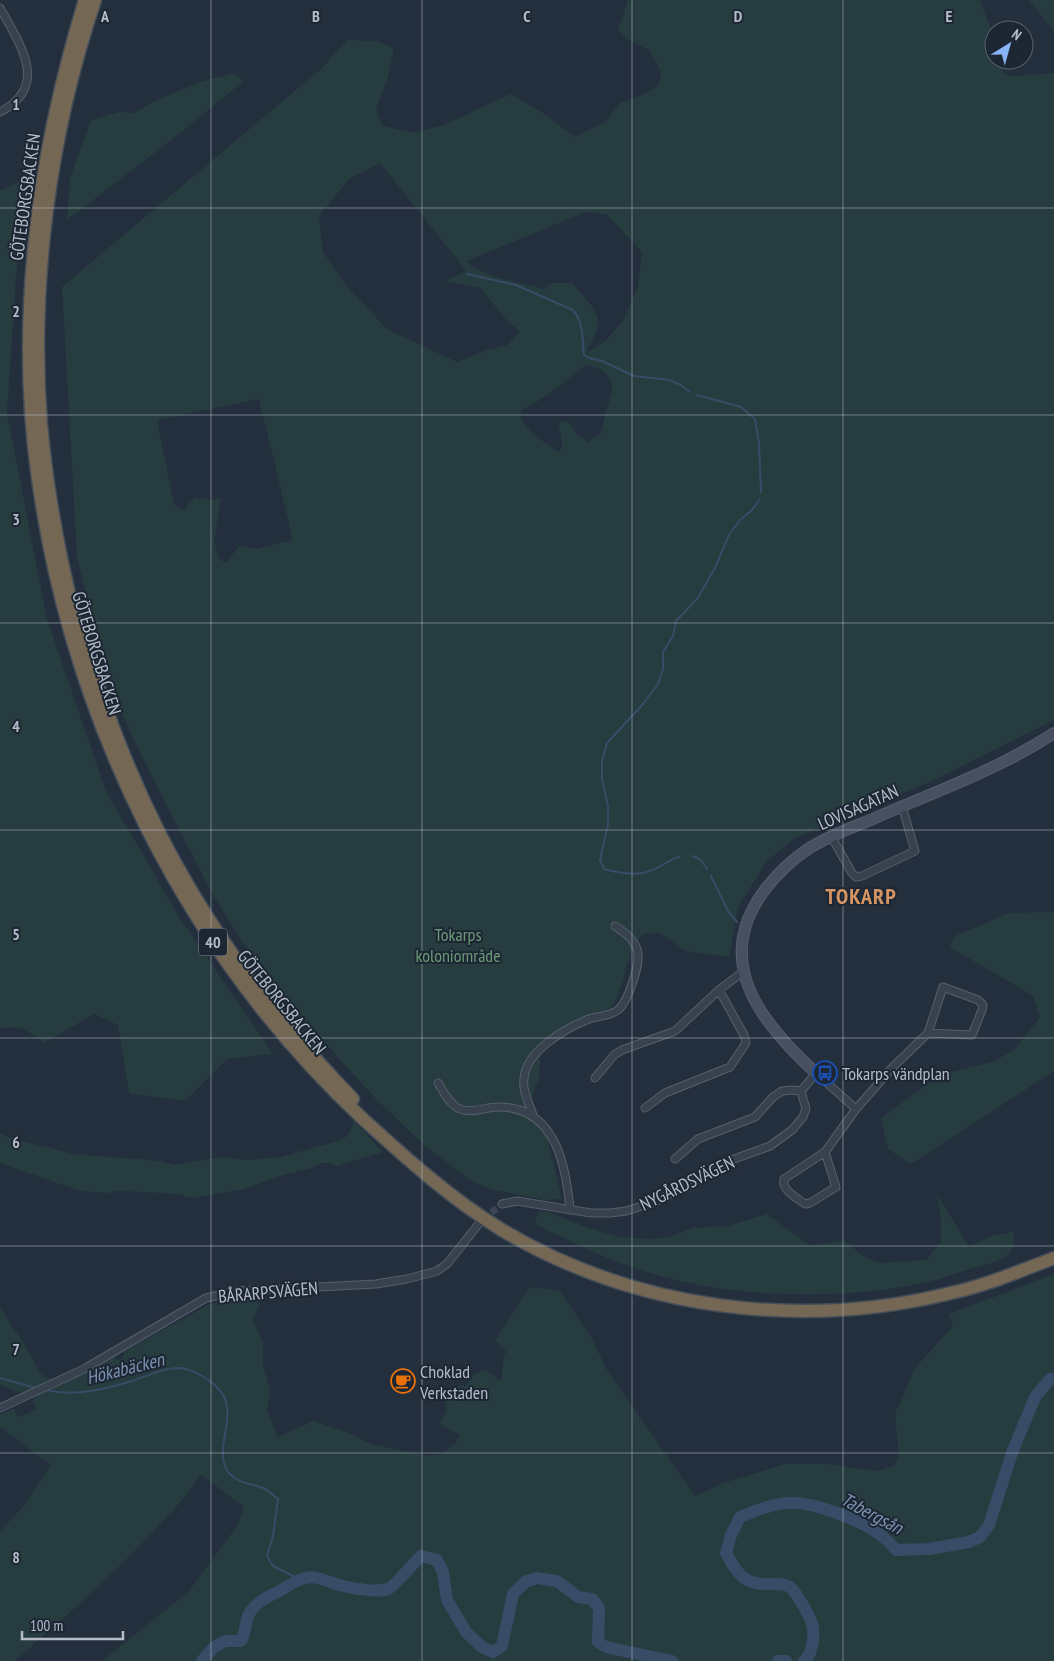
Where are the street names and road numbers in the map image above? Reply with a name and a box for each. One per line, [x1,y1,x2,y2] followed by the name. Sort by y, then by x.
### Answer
[5,132,45,262] street label: GÖTEBORGSBACKEN
[67,588,127,718] street label: GÖTEBORGSBACKEN
[814,779,902,835] street label: LOVISAGATAN
[199,929,227,956] road number: 40
[233,945,331,1059] street label: GÖTEBORGSBACKEN
[636,1150,738,1216] street label: NYGÅRDSVÄGEN
[217,1276,319,1308] street label: BÅRARPSVÄGEN

